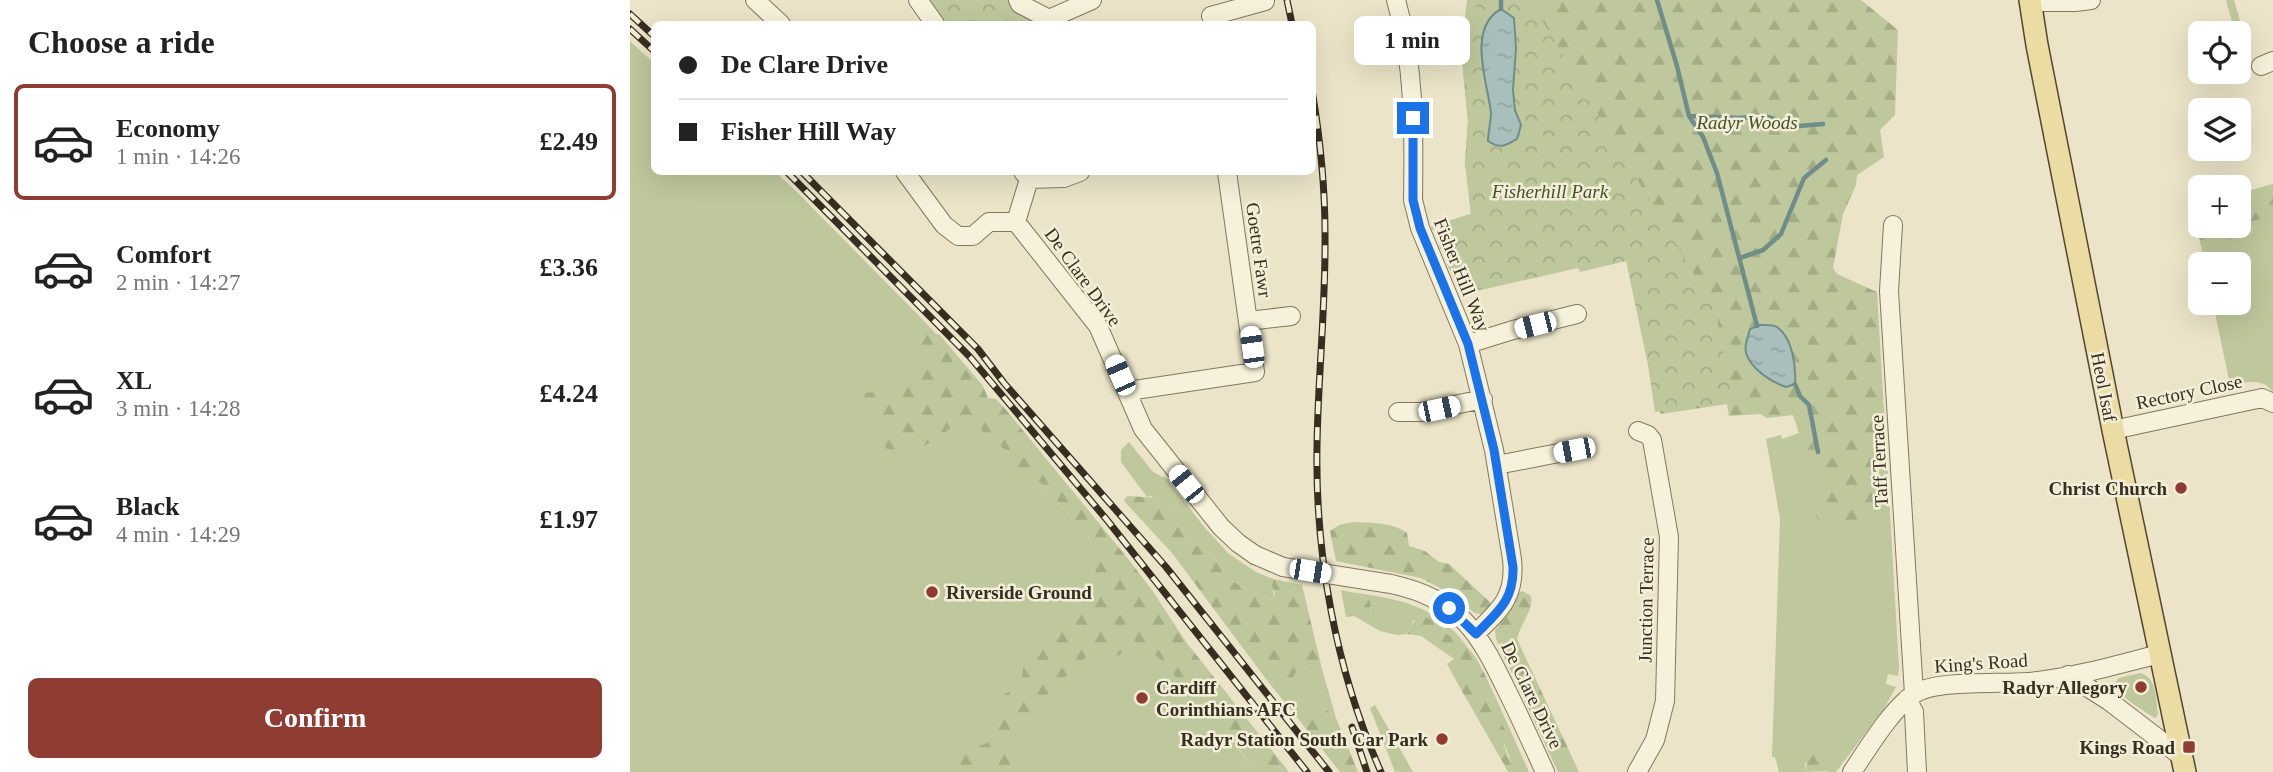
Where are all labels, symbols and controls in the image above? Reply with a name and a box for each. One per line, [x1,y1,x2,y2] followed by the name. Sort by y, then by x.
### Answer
[1355,17,1471,66] callout: 1 min
[2188,21,2251,315] map controls
[2188,21,2251,84] button: locate
[28,24,215,60] text: Choose a ride
[1384,28,1440,53] text: 1 min
[721,50,888,79] text: De Clare Drive
[2188,98,2251,161] button: layers
[1397,102,1429,134] route end
[32,111,95,174] icon: car
[1695,112,1798,133] park label: Radyr Woods
[116,114,220,143] text: Economy
[721,117,896,146] text: Fisher Hill Way
[540,127,598,156] text: £2.49
[116,144,241,169] text: 1 min · 14:26
[2188,175,2251,238] button: +
[1491,181,1609,202] park label: Fisherhill Park
[1242,201,1276,299] street label: Goetre Fawr
[1430,215,1495,335] street label: Fisher Hill Way
[1040,224,1126,330] street label: De Clare Drive
[32,237,95,300] icon: car
[116,240,211,269] text: Comfort
[2188,252,2251,315] button: −
[540,253,598,282] text: £3.36
[116,270,241,295] text: 2 min · 14:27
[1513,310,1558,340] car
[1239,325,1266,369] car
[2087,351,2121,424] street label: Heol Isaf
[1102,352,1139,398] car
[32,363,95,426] icon: car
[116,366,152,395] text: XL
[2134,370,2244,414] street label: Rectory Close
[540,379,598,408] text: £4.24
[1417,394,1462,424] car
[116,396,241,421] text: 3 min · 14:28
[1866,414,1892,508] street label: Taff Terrace
[1552,436,1597,464] car
[1165,461,1208,507] car
[2049,478,2167,499] place label: Christ Church
[2173,480,2189,496] marker: Christ Church
[32,489,95,552] icon: car
[116,492,180,521] text: Black
[540,505,598,534] text: £1.97
[116,522,241,547] text: 4 min · 14:29
[1634,537,1658,663] street label: Junction Terrace
[1288,557,1333,585] car
[946,582,1092,603] place label: Riverside Ground
[924,584,940,600] marker: Riverside Ground
[1433,592,1465,624] route start
[1497,638,1567,752] street label: De Clare Drive
[1934,649,2029,677] street label: King's Road
[1156,677,1296,720] place label: Cardiff Corinthians AFC
[2002,677,2127,698] place label: Radyr Allegory
[28,678,602,758] button: Confirm
[2133,679,2149,695] marker: Radyr Allegory
[1134,690,1150,706] marker: Cardiff Corinthians AFC
[1181,729,1428,750] place label: Radyr Station South Car Park
[1434,731,1450,747] marker: Radyr Station South Car Park
[2079,737,2175,758] place label: Kings Road
[2181,739,2197,755] marker: Kings Road

